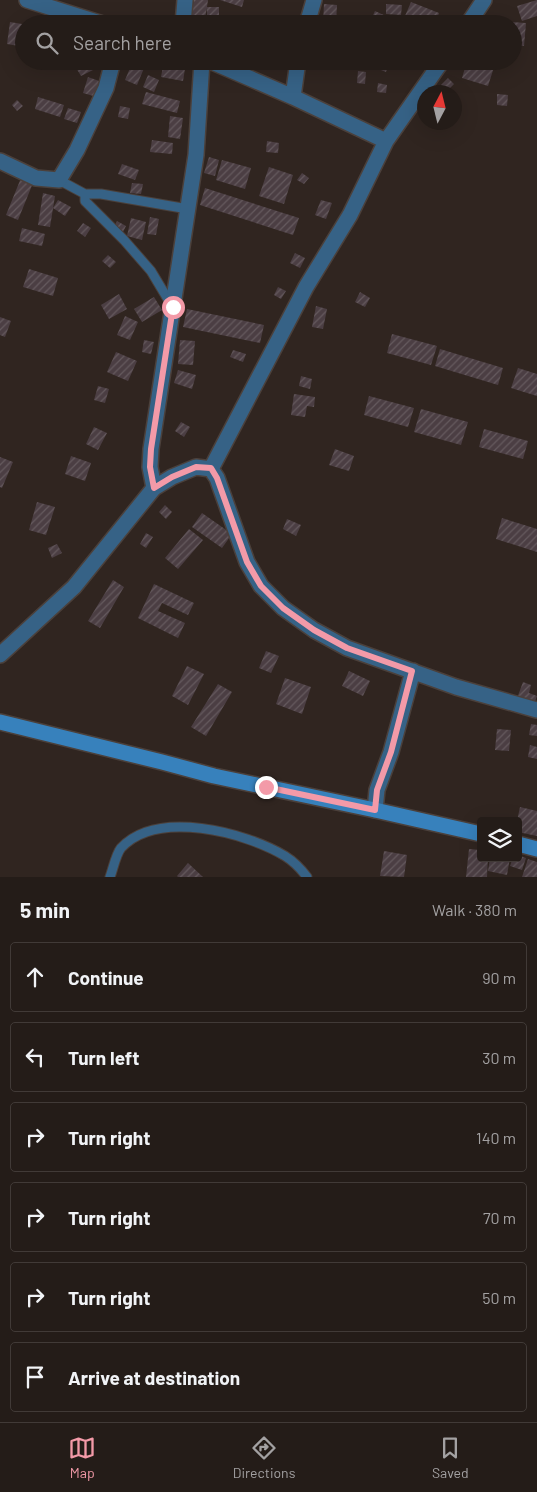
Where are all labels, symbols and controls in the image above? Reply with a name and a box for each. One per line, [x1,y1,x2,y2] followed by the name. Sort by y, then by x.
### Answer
[15,15,522,70] search box
[33,29,61,57] icon: search
[73,31,172,54] text: Search here
[417,85,462,130] north arrow
[162,296,185,319] route start
[255,776,278,799] route end
[477,817,522,862] map controls
[477,817,522,862] button: layers
[20,897,70,922] text: 5 min
[432,900,517,919] text: Walk · 380 m
[21,963,49,991] icon: ahead
[68,966,144,989] text: Continue
[482,968,516,987] text: 90 m
[21,1043,49,1071] icon: left
[68,1046,139,1069] text: Turn left
[482,1048,516,1067] text: 30 m
[21,1123,49,1151] icon: right
[68,1126,150,1149] text: Turn right
[476,1128,516,1147] text: 140 m
[21,1203,49,1231] icon: right
[68,1206,150,1229] text: Turn right
[483,1208,516,1227] text: 70 m
[21,1283,49,1311] icon: right
[68,1286,150,1309] text: Turn right
[482,1288,516,1307] text: 50 m
[21,1363,49,1391] icon: arrive
[68,1366,240,1389] text: Arrive at destination
[68,1434,96,1481] tab: Map
[233,1434,295,1481] tab: Directions
[432,1434,469,1481] tab: Saved

